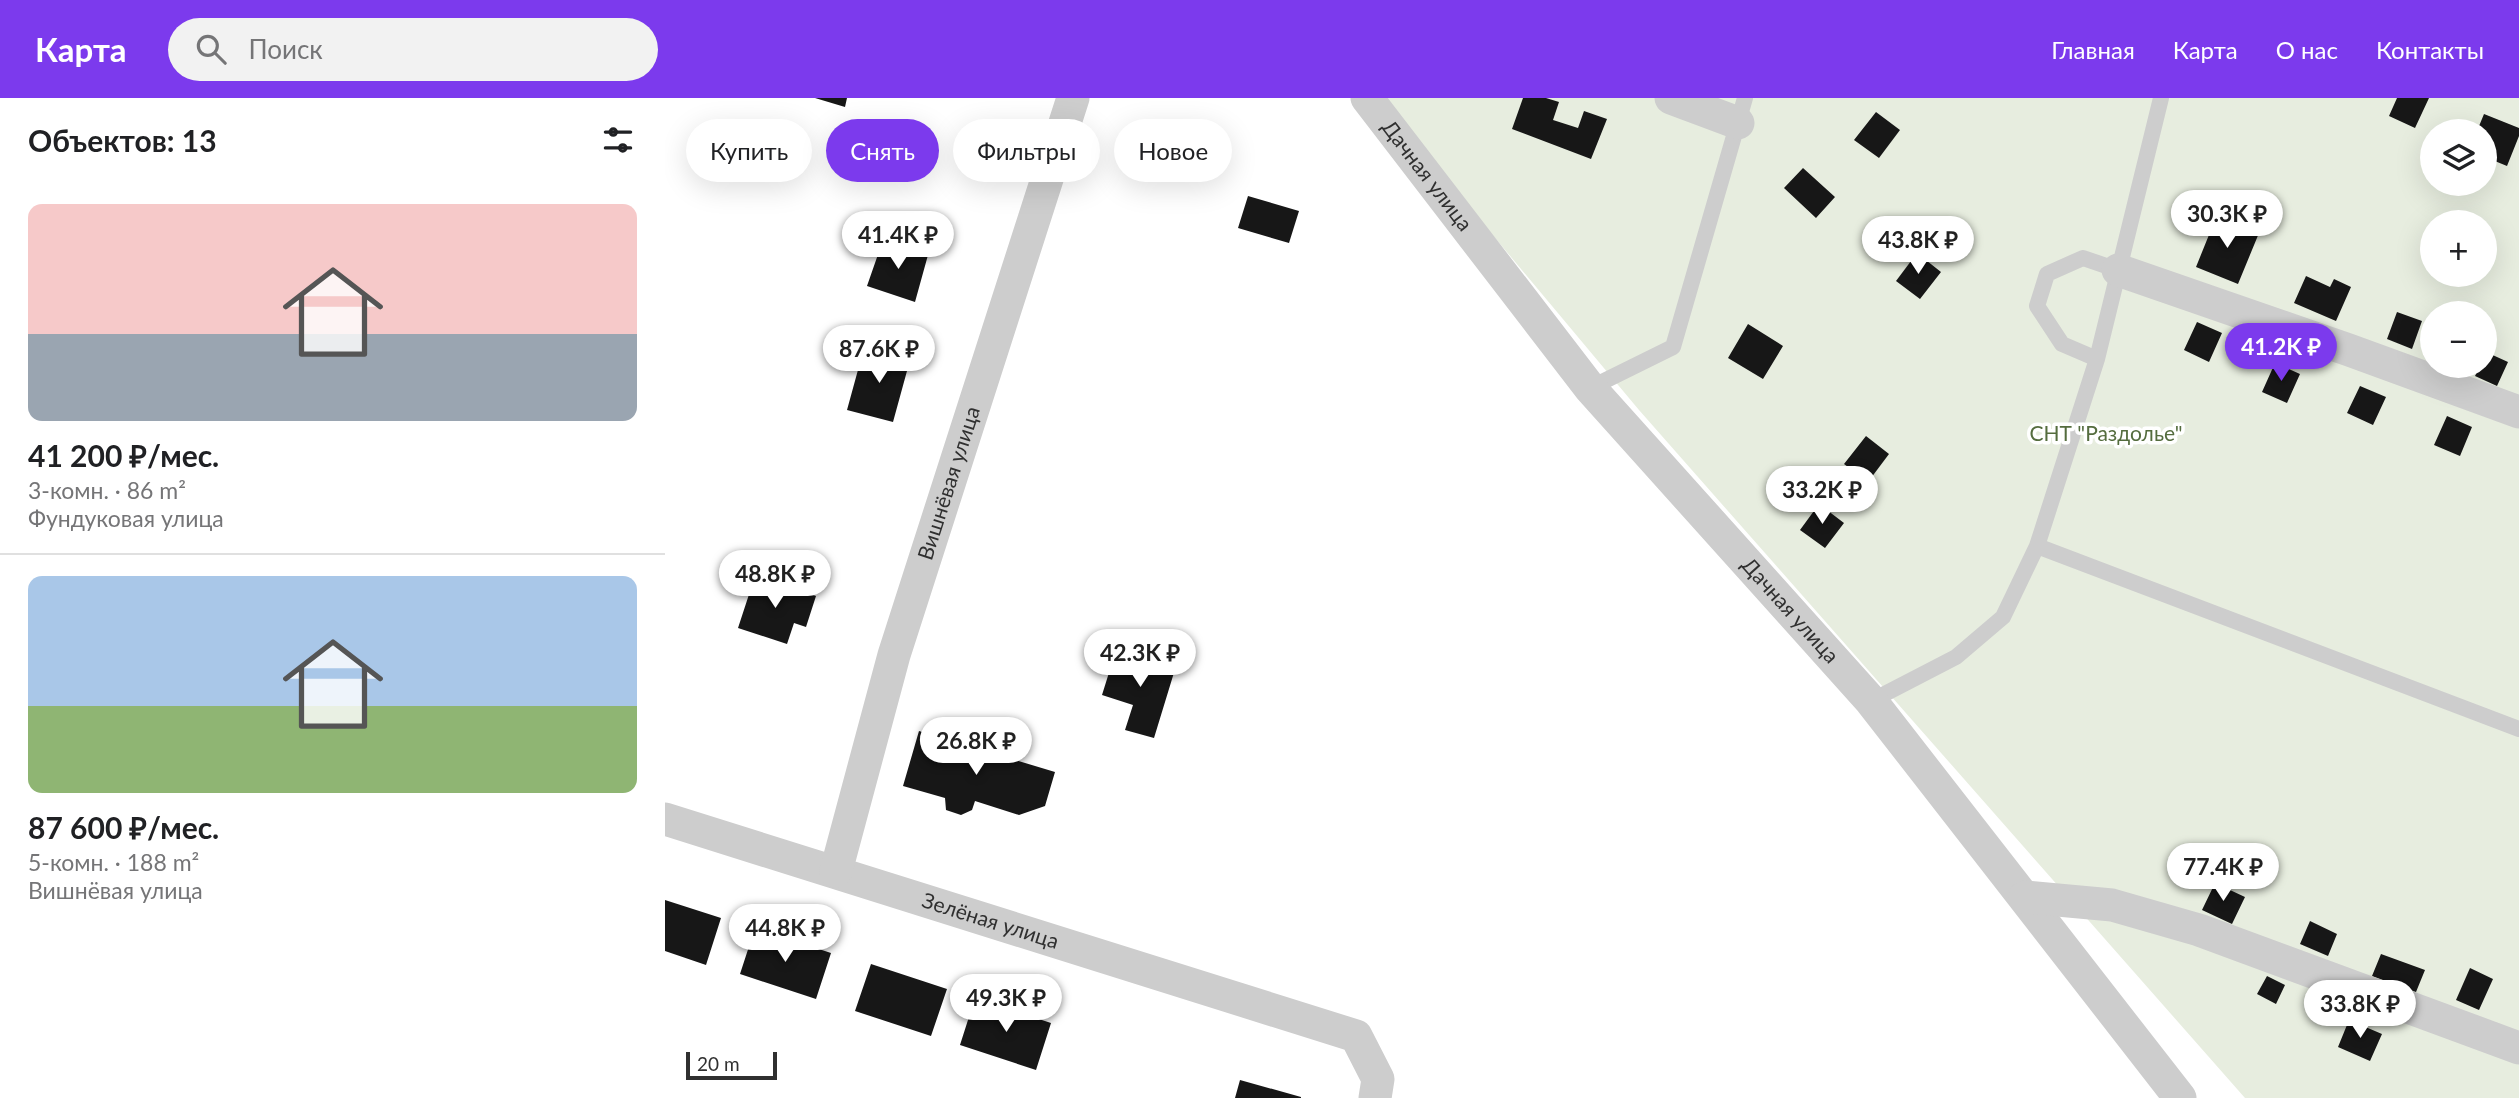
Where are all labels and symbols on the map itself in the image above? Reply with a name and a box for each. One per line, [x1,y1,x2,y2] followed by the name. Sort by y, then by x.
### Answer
[1377,114,1478,235] street label: Дачная улица
[2162,190,2292,250] pin: 30.3K ₽
[833,212,963,271] pin: 41.4K ₽
[1853,216,1983,276] pin: 43.8K ₽
[2216,324,2346,383] pin: 41.2K ₽
[814,326,944,385] pin: 87.6K ₽
[911,403,984,563] street label: Вишнёвая улица
[2030,420,2182,445] park label: СНТ "Раздолье"
[1757,466,1887,526] pin: 33.2K ₽
[710,550,840,610] pin: 48.8K ₽
[1737,552,1845,668] street label: Дачная улица
[1075,630,1205,689] pin: 42.3K ₽
[911,718,1041,777] pin: 26.8K ₽
[2158,844,2288,903] pin: 77.4K ₽
[919,887,1062,953] street label: Зелёная улица
[720,904,850,964] pin: 44.8K ₽
[941,974,1071,1034] pin: 49.3K ₽
[2295,981,2425,1040] pin: 33.8K ₽
[686,1049,777,1081] scale bar

